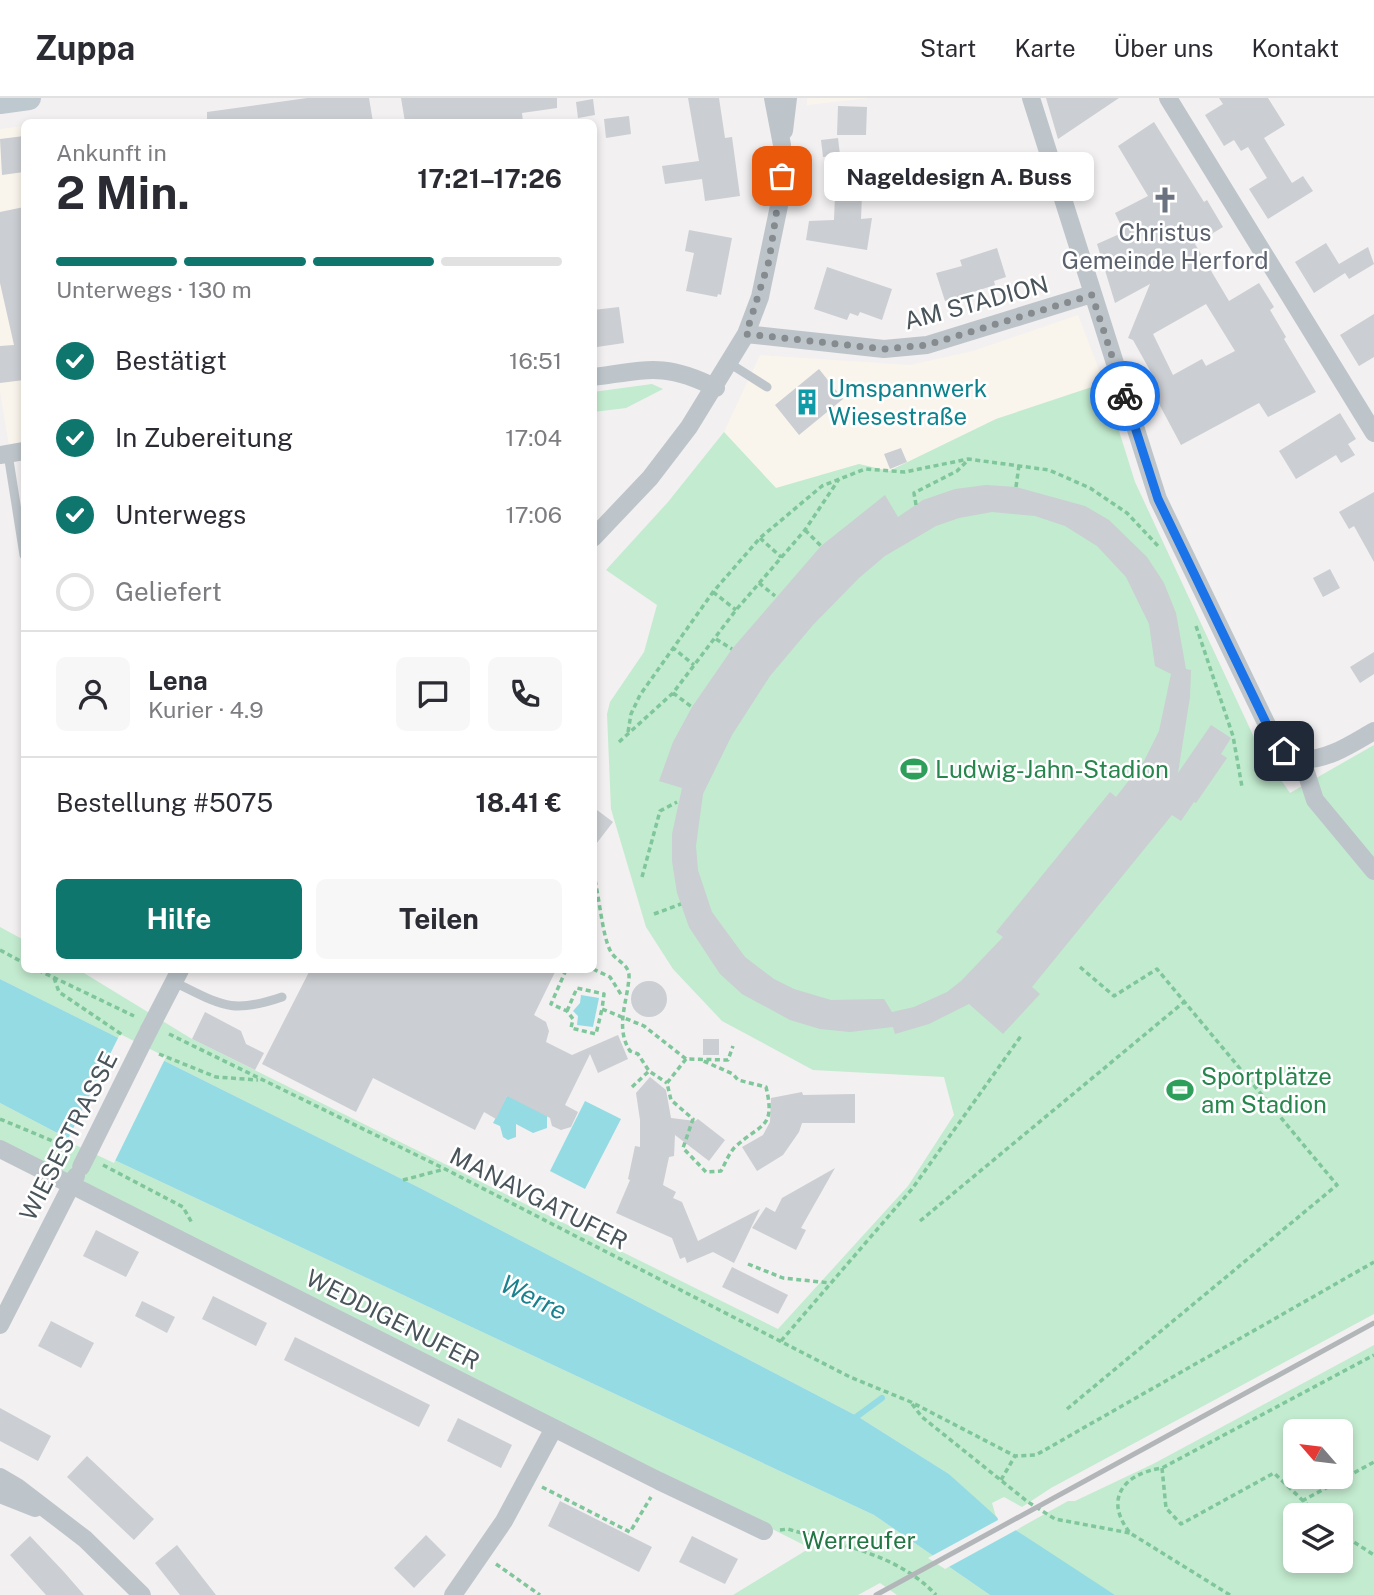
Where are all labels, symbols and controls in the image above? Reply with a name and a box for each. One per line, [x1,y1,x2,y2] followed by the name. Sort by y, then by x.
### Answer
[35,29,135,67] text: Zuppa
[920,34,976,62] text: Start
[1014,34,1076,62] text: Karte
[1114,34,1213,62] text: Über uns
[1251,34,1339,62] text: Kontakt
[56,139,167,166] text: Ankunft in
[752,146,812,206] pin
[824,152,1094,200] callout: Nageldesign A. Buss
[763,157,801,195] icon: bag
[417,163,562,194] text: 17:21–17:26
[846,163,1072,190] text: Nageldesign A. Buss
[56,165,190,219] text: 2 Min.
[1150,185,1180,215] church icon: Christus Gemeinde Herford
[1062,218,1268,274] place label: Christus Gemeinde Herford
[901,269,1051,335] street label: AM STADION
[56,276,252,303] text: Unterwegs · 130 m
[56,342,94,380] icon: check
[115,345,227,376] text: Bestätigt
[509,347,562,374] text: 16:51
[1090,361,1160,431] courier
[828,374,987,430] place label: Umspannwerk Wiesestraße
[1106,377,1144,415] icon: bike
[792,387,822,417] building icon: Umspannwerk Wiesestraße
[56,419,94,457] icon: check
[115,422,293,453] text: In Zubereitung
[505,424,562,451] text: 17:04
[56,496,94,534] icon: check
[115,499,246,530] text: Unterwegs
[505,501,562,528] text: 17:06
[115,576,222,607] text: Geliefert
[56,657,130,731] button: person
[396,657,470,731] button: chat
[488,657,562,731] button: phone
[148,665,208,696] text: Lena
[148,696,264,723] text: Kurier · 4.9
[1254,721,1314,781] pin
[1265,732,1303,770] icon: home
[899,754,929,784] sports icon: Ludwig-Jahn-Stadion
[935,755,1169,783] place label: Ludwig-Jahn-Stadion
[56,787,273,818] text: Bestellung #5075
[476,787,562,818] text: 18.41 €
[56,879,302,959] button: Hilfe
[316,879,562,959] button: Teilen
[13,1047,123,1225] street label: WIESESTRASSE
[1201,1062,1332,1118] place label: Sportplätze am Stadion
[1165,1075,1195,1105] sports icon: Sportplätze am Stadion
[445,1141,633,1255] street label: MANAVGATUFER
[302,1263,484,1375] street label: WEDDIGENUFER
[496,1268,572,1326] water label: Werre
[1283,1419,1353,1489] north arrow
[1283,1419,1353,1573] map controls
[1283,1503,1353,1573] button: layers
[802,1526,916,1554] park label: Werreufer

